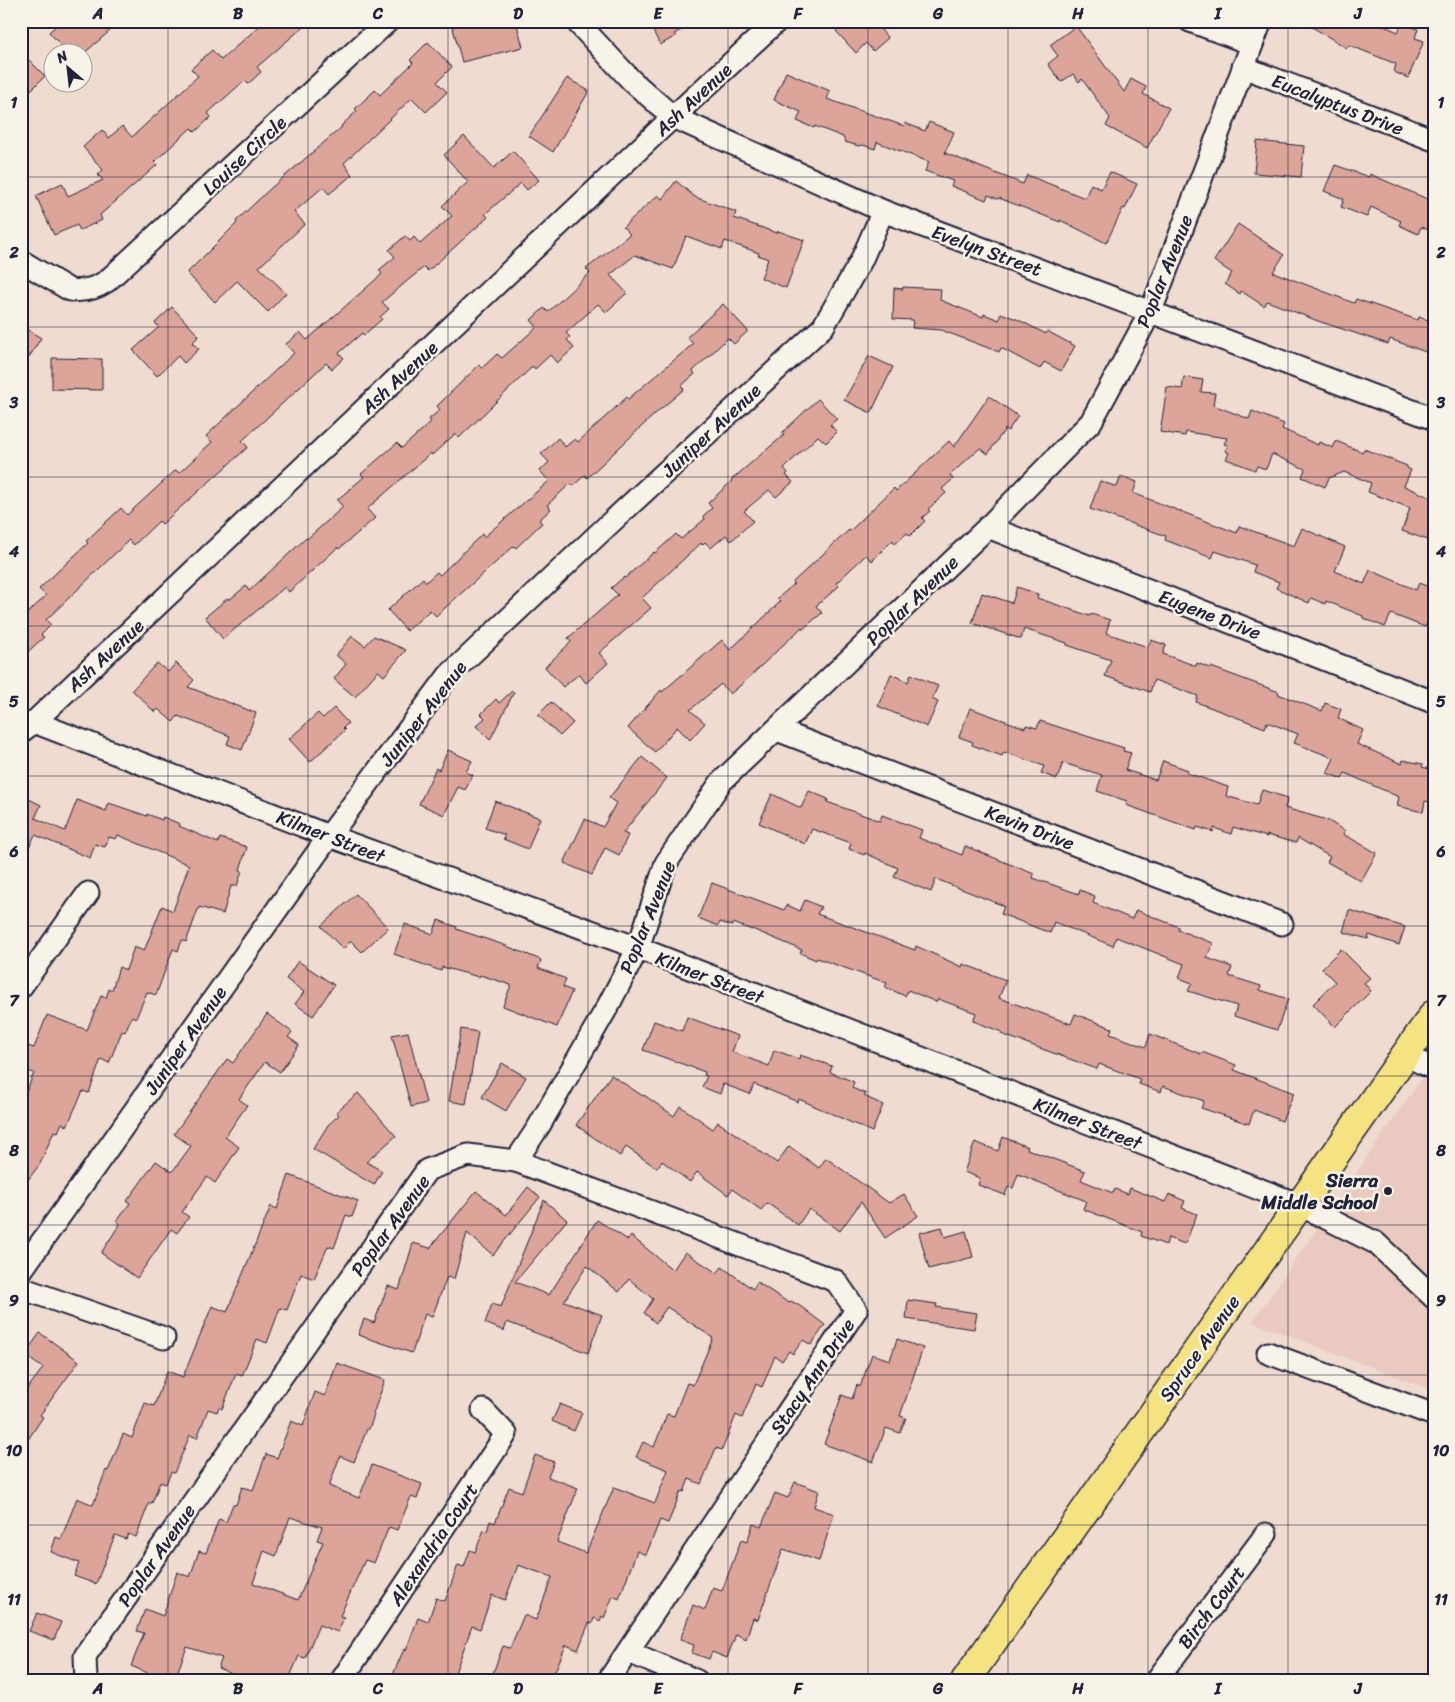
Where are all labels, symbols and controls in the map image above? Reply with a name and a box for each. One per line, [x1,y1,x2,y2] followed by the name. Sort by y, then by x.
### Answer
[92,0,103,28] text: A
[233,0,244,28] text: B
[372,0,384,28] text: C
[513,0,523,28] text: D
[654,0,664,28] text: E
[793,0,804,28] text: F
[932,0,944,28] text: G
[1071,0,1084,28] text: H
[1214,0,1223,28] text: I
[1353,0,1363,28] text: J
[42,42,92,92] north arrow
[51,44,73,71] text: N
[646,54,740,145] street label: Ash Avenue
[1267,64,1409,145] street label: Eucalyptus Drive
[11,88,18,117] text: 1
[1438,88,1445,117] text: 1
[194,107,294,204] street label: Louise Circle
[1127,209,1202,333] street label: Poplar Avenue
[927,215,1047,286] street label: Evelyn Street
[8,238,19,267] text: 2
[1435,238,1446,267] text: 2
[352,332,446,423] street label: Ash Avenue
[653,375,769,486] street label: Juniper Avenue
[9,388,19,417] text: 3
[1436,388,1446,417] text: 3
[8,537,19,566] text: 4
[1435,537,1446,566] text: 4
[858,547,967,654] street label: Poplar Avenue
[1154,580,1266,649] street label: Eugene Drive
[58,610,152,701] street label: Ash Avenue
[371,653,476,774] street label: Juniper Avenue
[9,687,19,716] text: 5
[1436,687,1446,716] text: 5
[980,795,1080,860] street label: Kevin Drive
[272,801,391,873] street label: Kilmer Street
[8,837,19,866] text: 6
[1435,837,1446,866] text: 6
[610,855,685,979] street label: Poplar Avenue
[651,942,770,1014] street label: Kilmer Street
[135,979,235,1103] street label: Juniper Avenue
[9,986,20,1015] text: 7
[1436,986,1447,1015] text: 7
[1029,1088,1148,1160] street label: Kilmer Street
[8,1136,19,1165] text: 8
[1435,1136,1446,1165] text: 8
[1260,1164,1379,1219] place label: Sierra Middle School
[342,1167,439,1283] street label: Poplar Avenue
[1382,1185,1394,1197] marker: Sierra Middle School
[9,1286,19,1315] text: 9
[1436,1286,1446,1315] text: 9
[1150,1288,1249,1409] street label: Spruce Avenue
[761,1311,864,1441] street label: Stacy Ann Drive
[6,1436,22,1465] text: 10
[1433,1436,1449,1465] text: 10
[379,1476,487,1613] street label: Alexandria Court
[109,1497,204,1614] street label: Poplar Avenue
[1169,1559,1254,1656] street label: Birch Court
[7,1585,21,1614] text: 11
[1434,1585,1448,1614] text: 11
[92,1674,103,1702] text: A
[233,1674,244,1702] text: B
[372,1674,384,1702] text: C
[513,1674,523,1702] text: D
[654,1674,664,1702] text: E
[793,1674,804,1702] text: F
[932,1674,944,1702] text: G
[1071,1674,1084,1702] text: H
[1214,1674,1223,1702] text: I
[1353,1674,1363,1702] text: J

